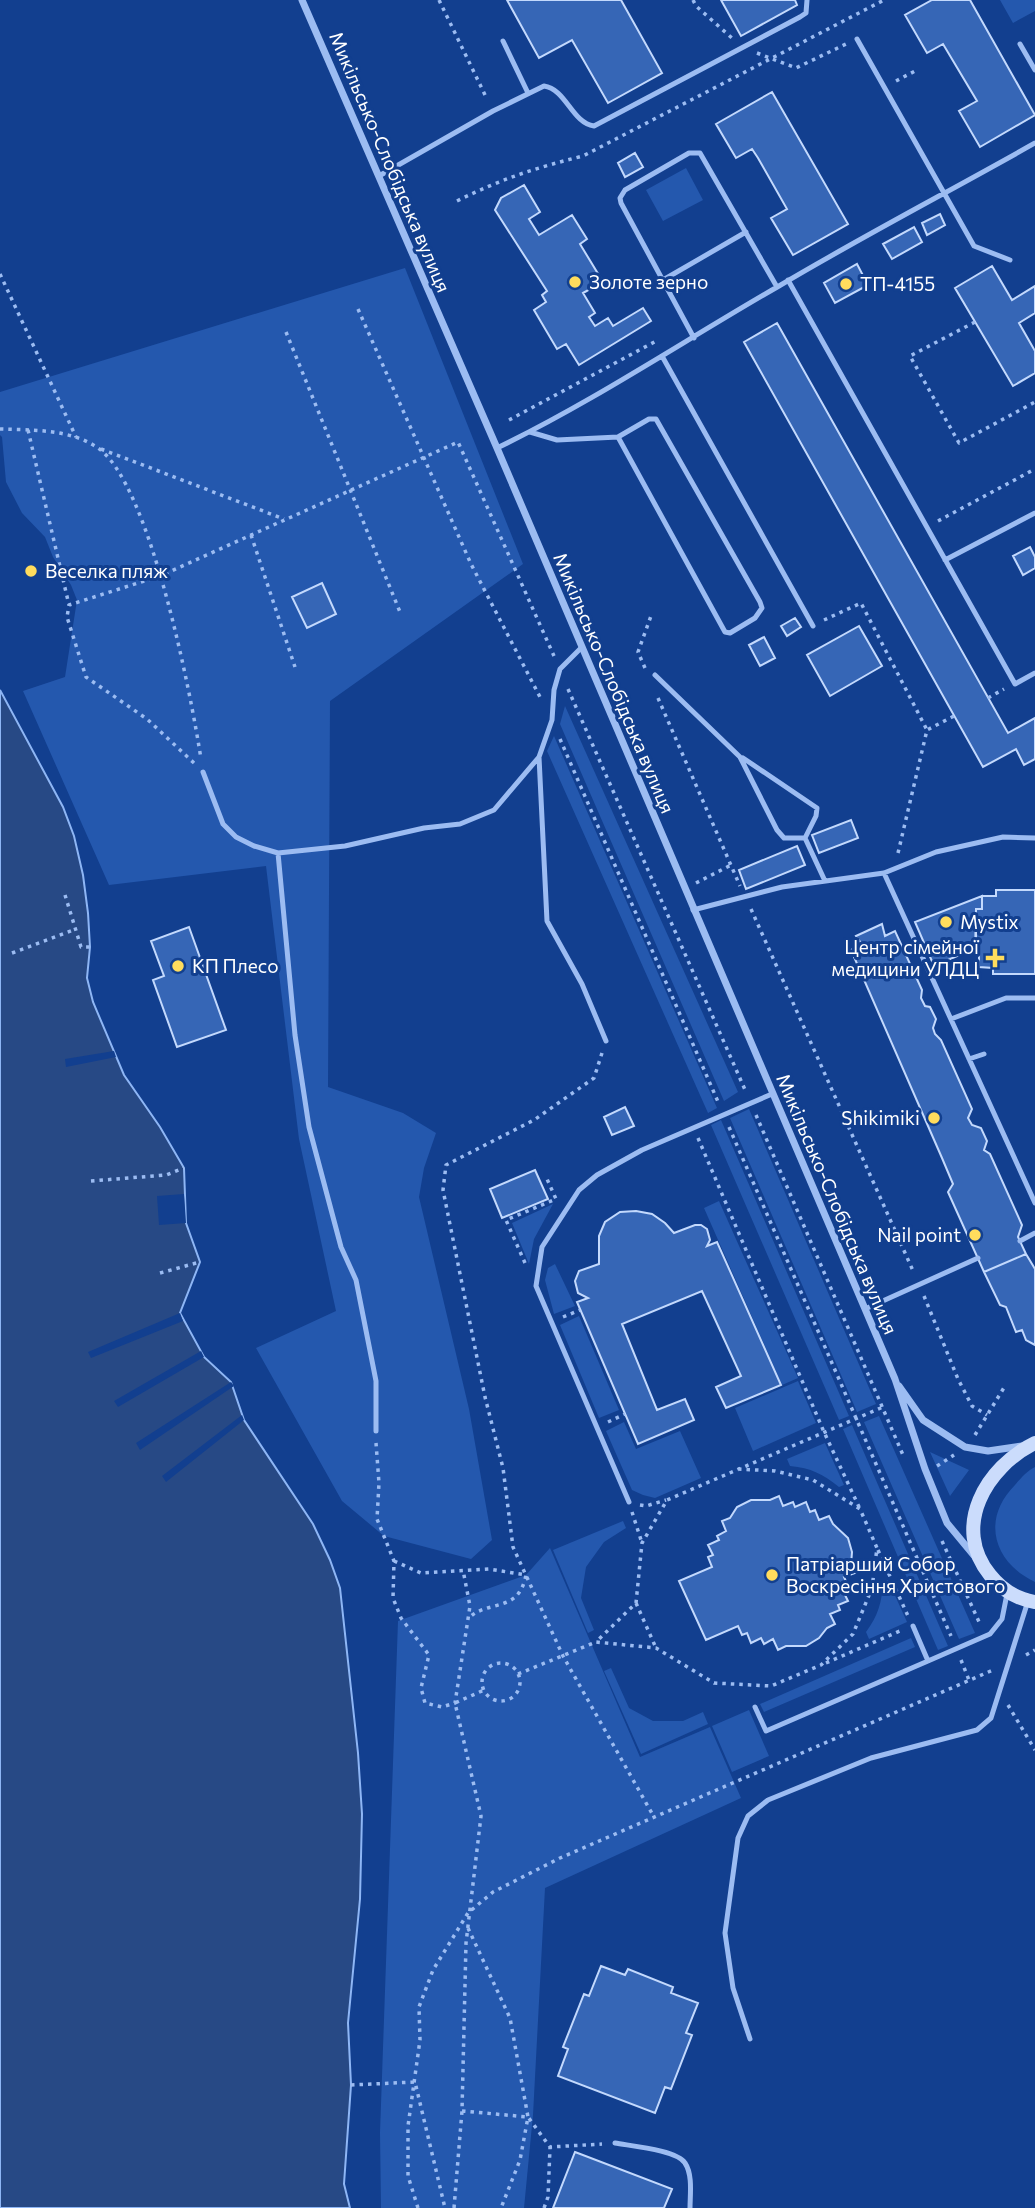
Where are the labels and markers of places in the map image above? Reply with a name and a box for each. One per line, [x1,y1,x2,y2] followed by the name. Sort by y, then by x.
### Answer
[589,270,708,293] place label: Золоте зерно
[860,272,935,295] place label: ТП-4155
[567,274,583,290] marker: Золоте зерно
[838,276,854,292] marker: ТП-4155
[45,559,168,582] place label: Веселка пляж
[23,563,39,579] marker: Веселка пляж
[960,910,1019,933] place label: Mystix
[938,914,954,930] marker: Mystix
[831,935,980,980] place label: Центр сімейної медицини УЛДЦ
[985,948,1005,968] marker: Центр сімейної медицини УЛДЦ
[192,954,279,977] place label: КП Плесо
[170,958,186,974] marker: КП Плесо
[841,1106,920,1129] place label: Shikimiki
[926,1110,942,1126] marker: Shikimiki
[877,1223,961,1246] place label: Nail point
[967,1227,983,1243] marker: Nail point
[786,1552,1005,1597] place label: Патріарший Собор Воскресіння Христового
[764,1567,780,1583] marker: Патріарший Собор Воскресіння Христового

